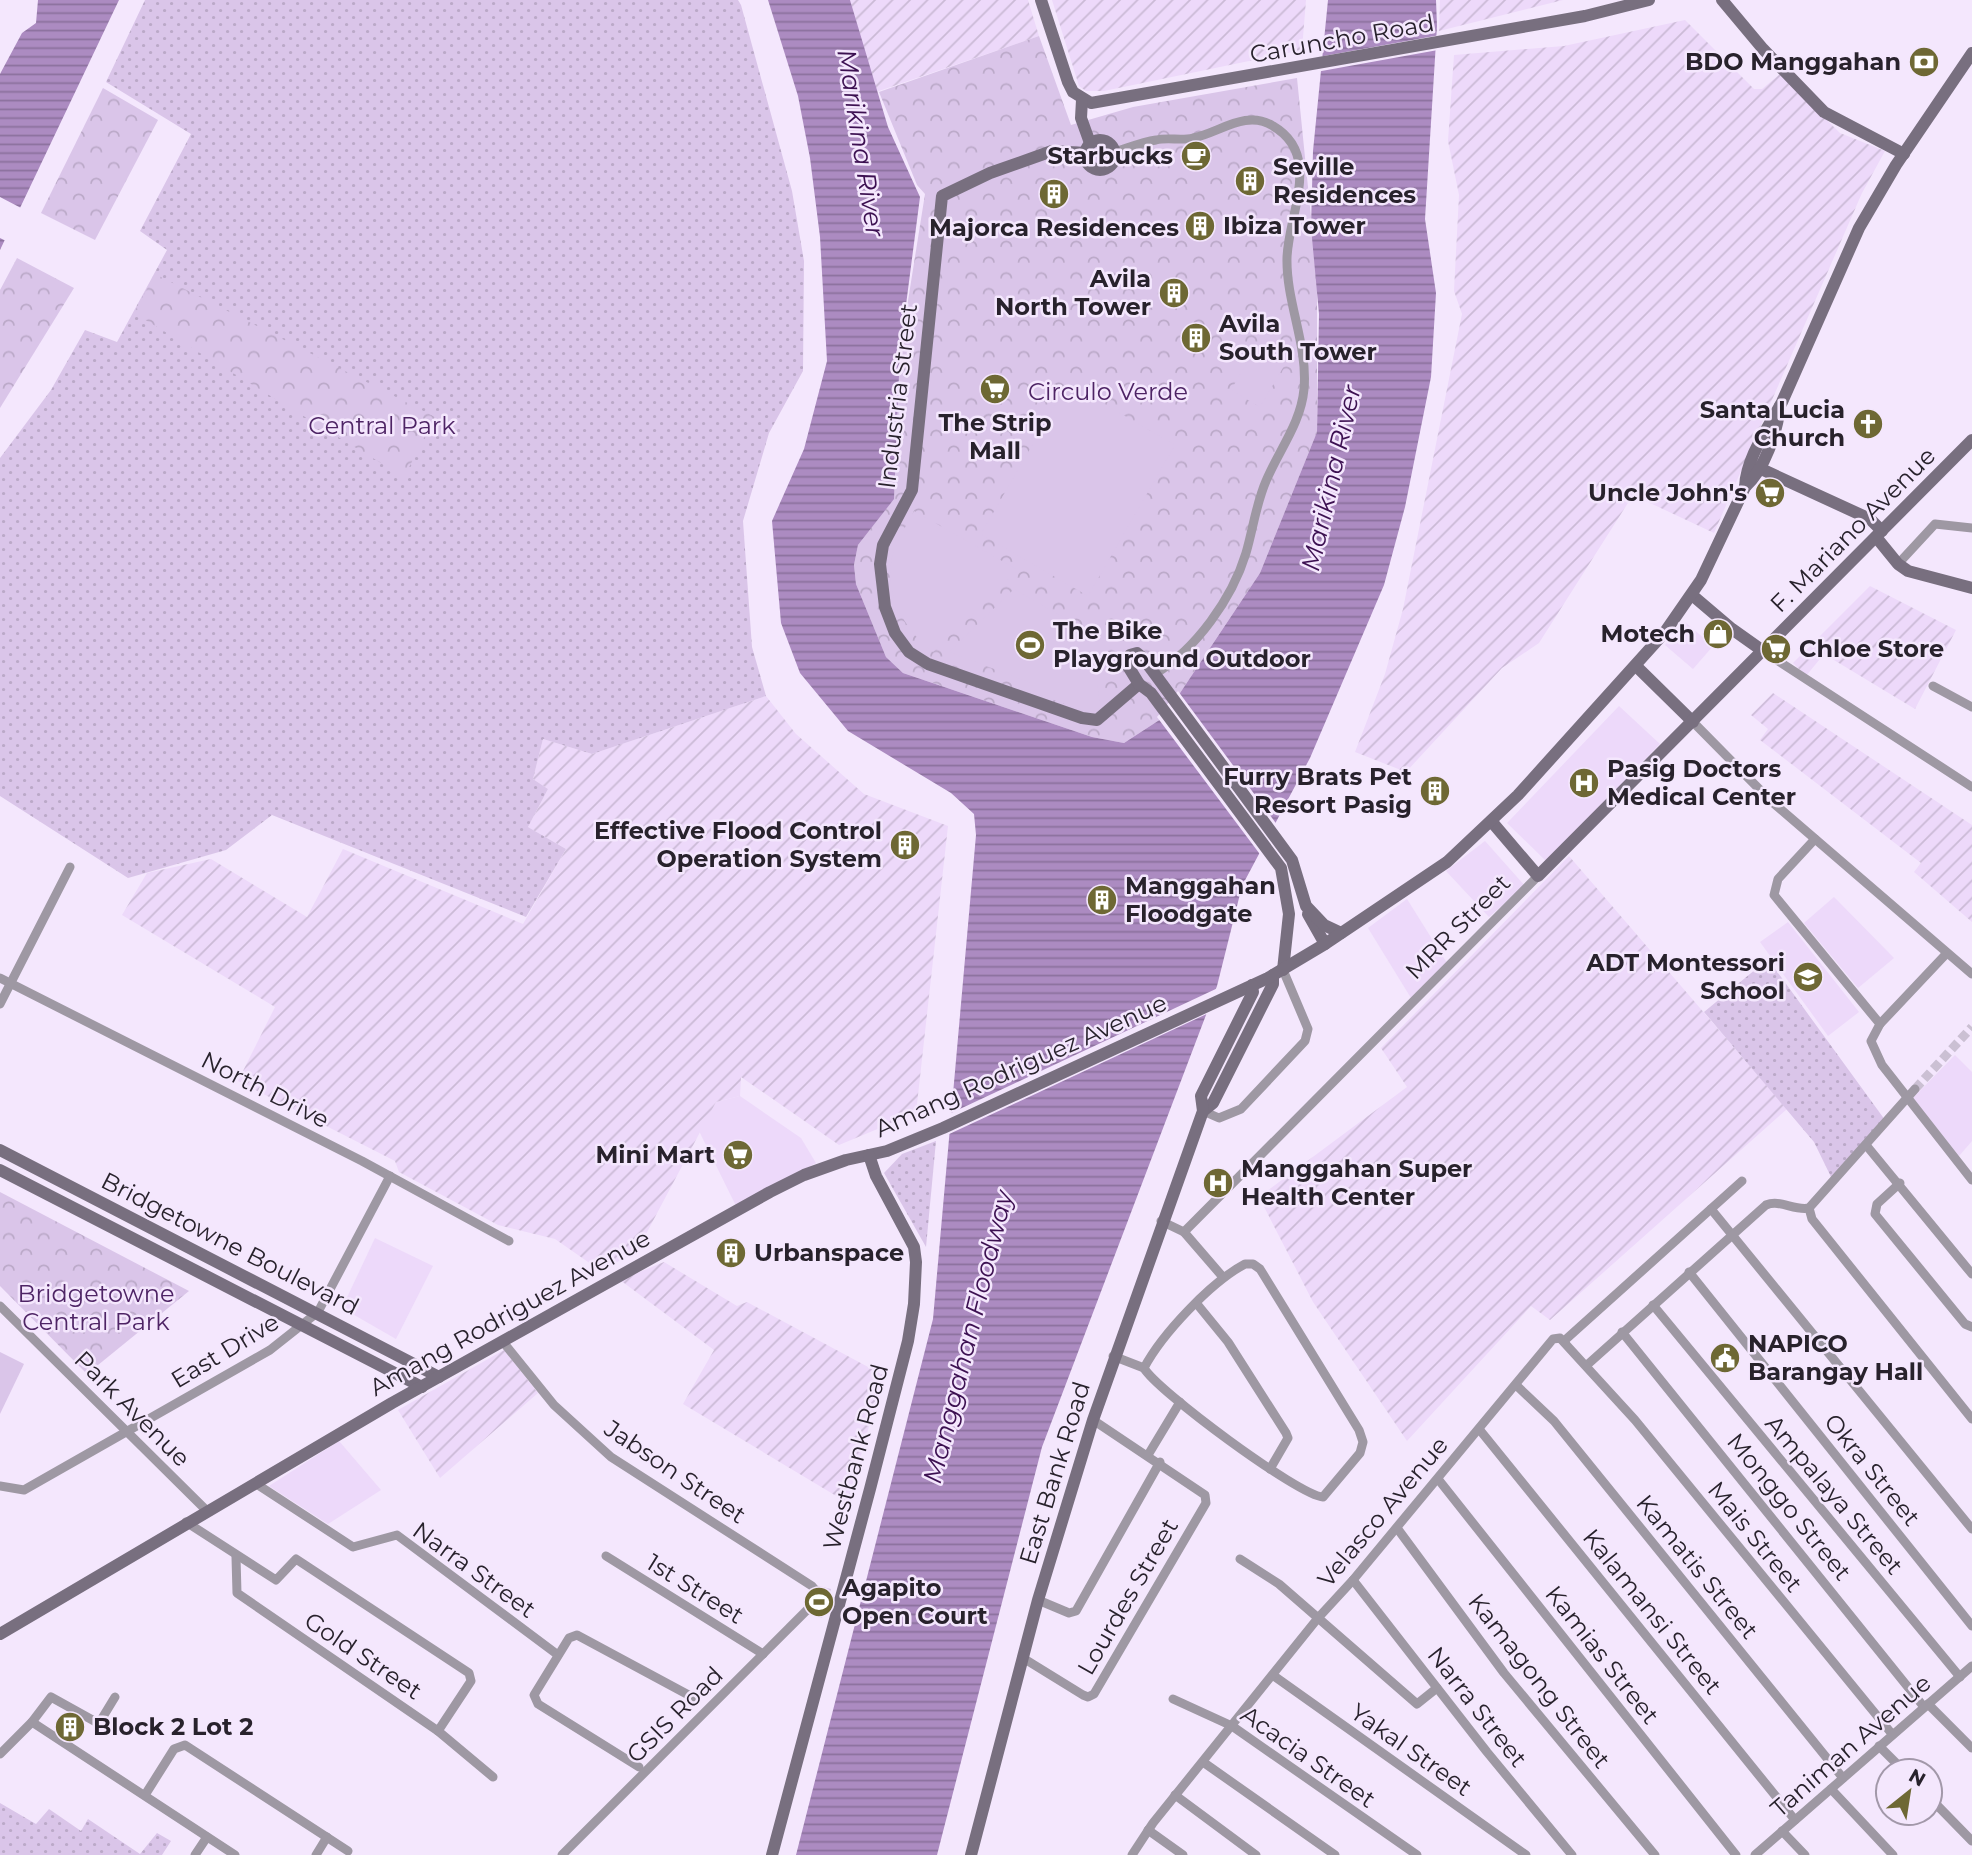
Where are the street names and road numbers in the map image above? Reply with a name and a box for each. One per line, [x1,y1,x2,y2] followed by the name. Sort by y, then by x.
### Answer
[1248,8,1436,69] street label: Caruncho Road
[872,302,923,490] street label: Industria Street
[1764,441,1941,618] street label: F. Mariano Avenue
[1399,868,1516,985] street label: MRR Street
[870,988,1171,1143] street label: Amang Rodriguez Avenue
[196,1045,334,1134] street label: North Drive
[96,1166,364,1321] street label: Bridgetowne Boulevard
[364,1223,655,1402] street label: Amang Rodriguez Avenue
[166,1307,284,1394] street label: East Drive
[68,1345,196,1473] street label: Park Avenue
[817,1361,894,1553] street label: Westbank Road
[1013,1378,1096,1568] street label: East Bank Road
[1818,1408,1927,1532] street label: Okra Street
[1759,1409,1910,1580] street label: Ampalaya Street
[598,1413,752,1530] street label: Jabson Street
[1721,1427,1858,1586] street label: Monggo Street
[1311,1431,1454,1593] street label: Velasco Avenue
[1702,1475,1809,1598] street label: Mais Street
[1630,1489,1765,1645] street label: Kamatis Street
[1071,1513,1184,1680] street label: Lourdes Street
[407,1515,542,1624] street label: Narra Street
[1577,1523,1728,1700] street label: Kalamansi Street
[641,1547,749,1630] street label: 1st Street
[1539,1580,1666,1730] street label: Kamias Street
[1462,1588,1617,1774] street label: Kamagong Street
[299,1606,428,1706] street label: Gold Street
[1421,1641,1534,1773] street label: Narra Street
[620,1660,729,1769] street label: GSIS Road
[1765,1668,1937,1823] street label: Taniman Avenue
[1345,1697,1478,1802] street label: Yakal Street
[1235,1700,1381,1814] street label: Acacia Street

